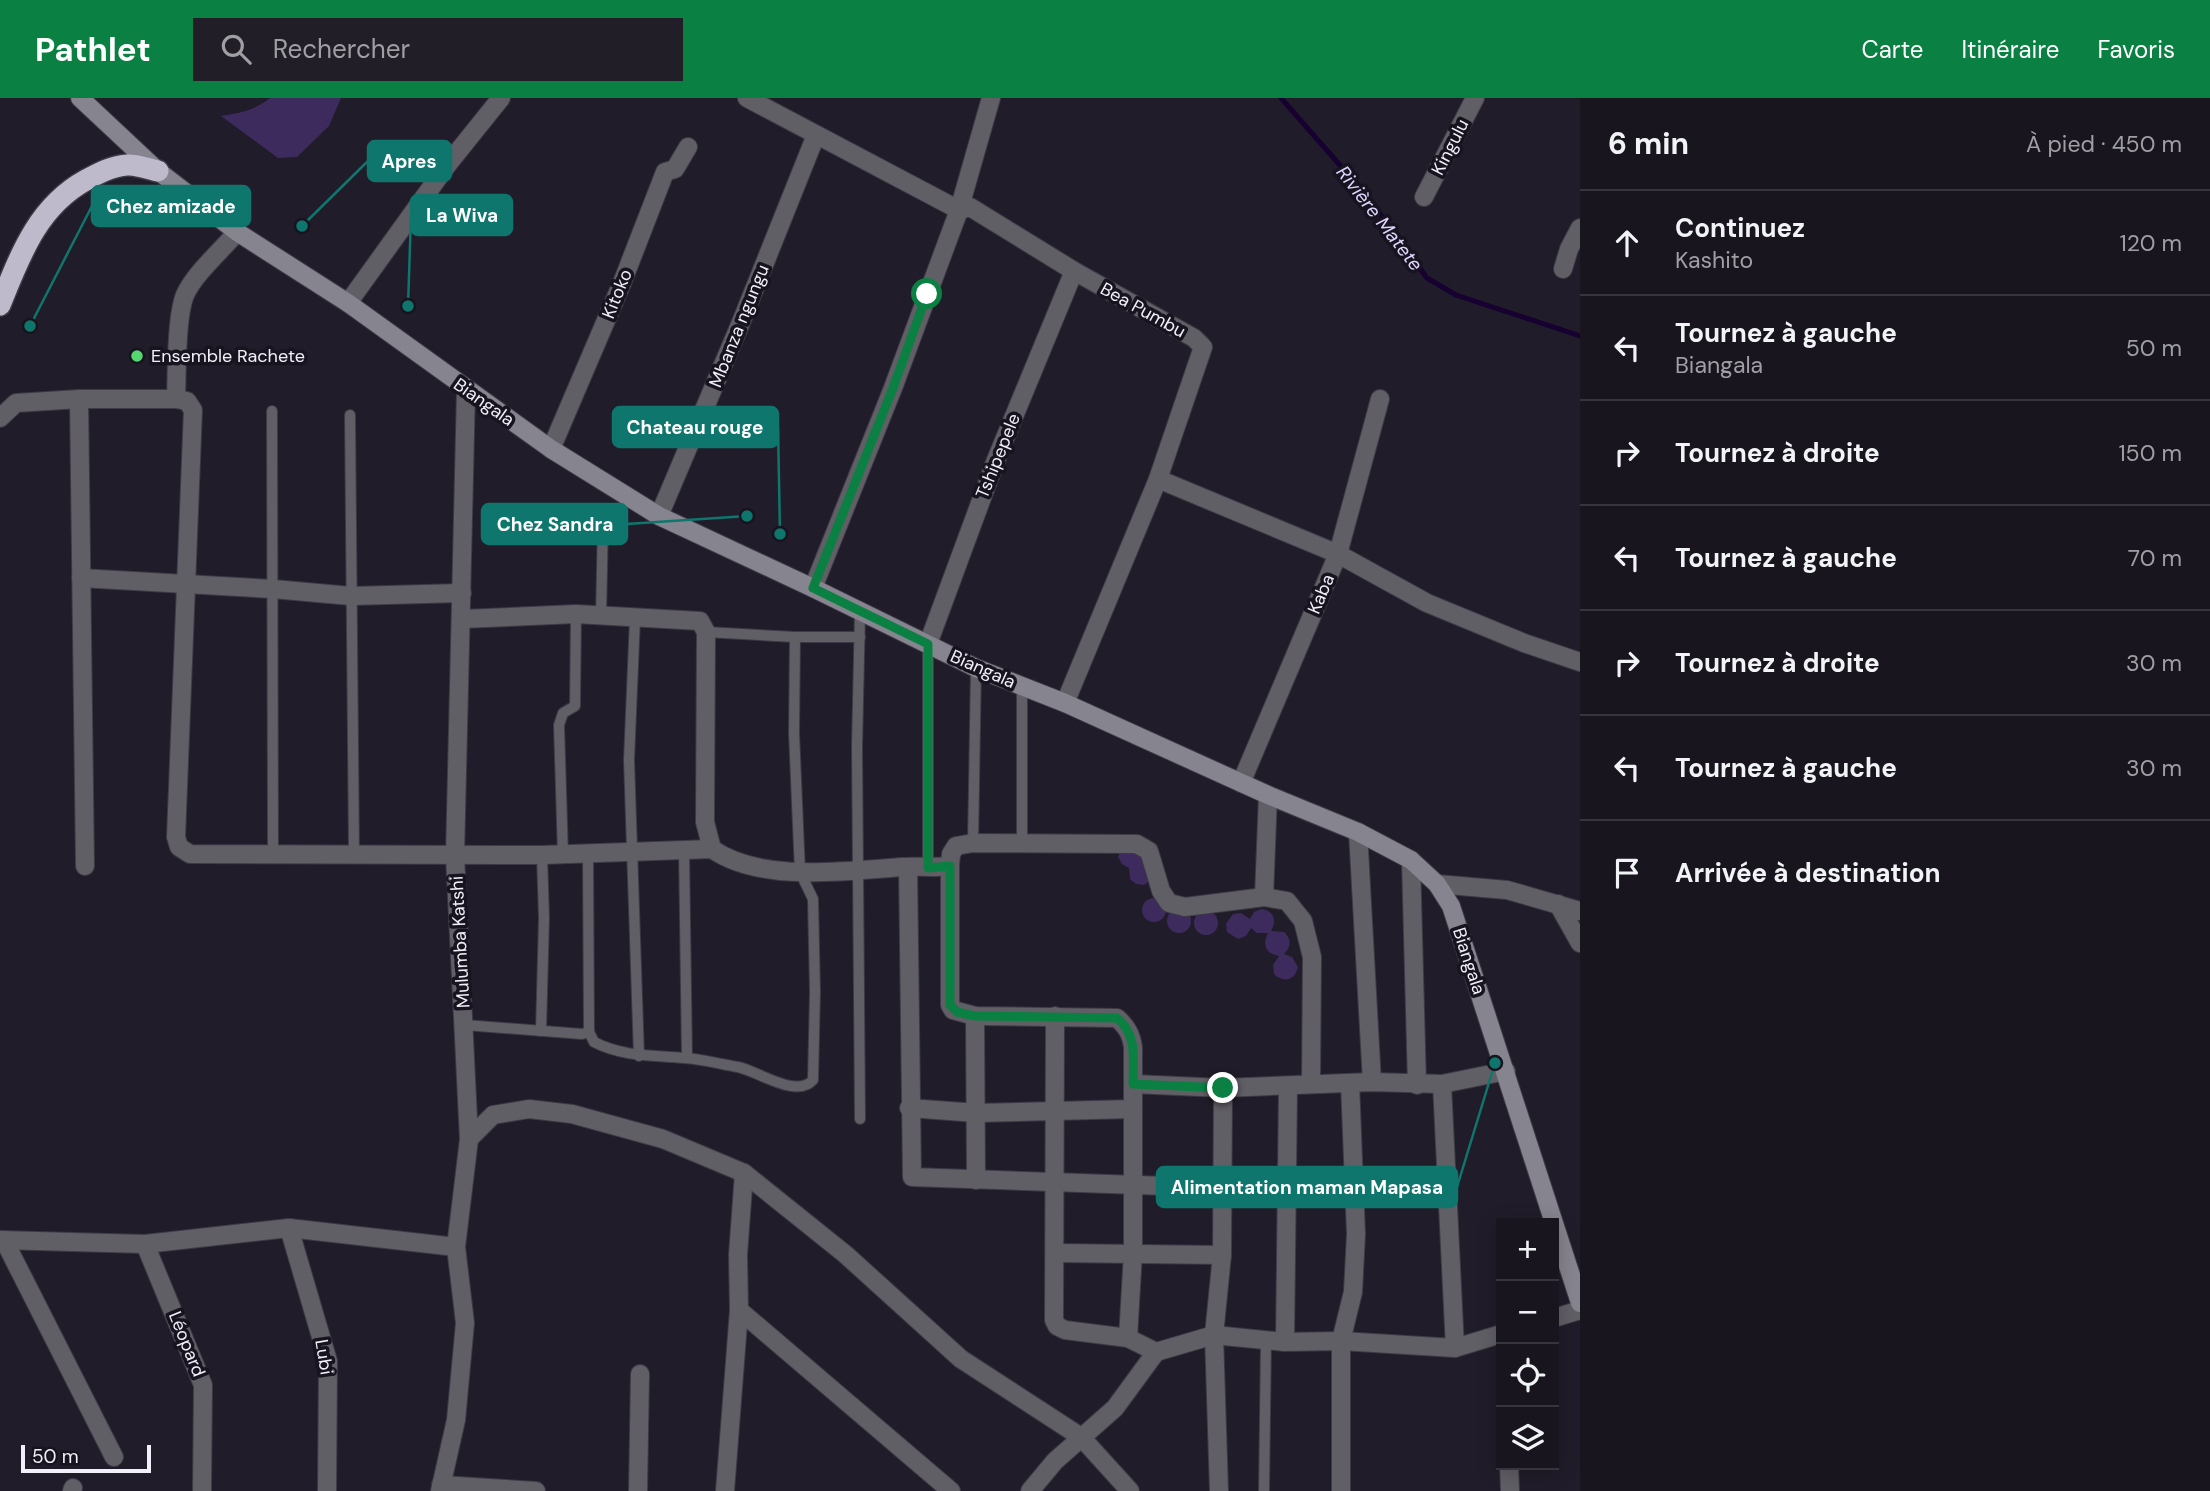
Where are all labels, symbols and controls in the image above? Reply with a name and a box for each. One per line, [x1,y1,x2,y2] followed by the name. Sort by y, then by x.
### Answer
[193,18,683,81] search box
[35,28,151,71] text: Pathlet
[217,30,255,68] icon: search
[273,32,410,66] text: Rechercher
[1862,34,1923,65] text: Carte
[1961,34,2059,65] text: Itinéraire
[2097,34,2175,65] text: Favoris
[1426,115,1474,179] street label: Kingulu
[1608,124,1689,163] text: 6 min
[2026,129,2182,159] text: À pied · 450 m
[368,141,451,181] callout: Apres
[381,149,437,174] text: Apres
[1331,161,1429,276] water label: Rivière Matete
[92,186,250,226] callout: Chez amizade
[106,194,236,219] text: Chez amizade
[411,195,512,235] callout: La Wiva
[426,203,498,228] text: La Wiva
[1675,211,1805,245] text: Continuez
[1608,224,1646,262] icon: ahead
[2119,228,2182,258] text: 120 m
[1675,245,1753,275] text: Kashito
[703,261,775,391] street label: Mbanza ngungu
[596,266,638,322] street label: Kitoko
[1096,277,1190,343] street label: Bea Pumbu
[911,278,942,309] route start
[1675,316,1897,350] text: Tournez à gauche
[1608,329,1646,367] icon: left
[2126,333,2182,363] text: 50 m
[151,344,305,368] place label: Ensemble Rachete
[129,348,145,364] marker: Ensemble Rachete
[1675,350,1763,380] text: Biangala
[449,372,519,432] street label: Biangala
[613,407,778,447] callout: Chateau rouge
[970,410,1026,502] street label: Tshipepele
[627,415,763,440] text: Chateau rouge
[1608,434,1646,472] icon: right
[1675,436,1880,470] text: Tournez à droite
[2118,438,2182,468] text: 150 m
[482,504,627,544] callout: Chez Sandra
[497,512,613,537] text: Chez Sandra
[1608,539,1646,577] icon: left
[1675,541,1897,575] text: Tournez à gauche
[2128,543,2182,573] text: 70 m
[1302,570,1340,618] street label: Kaba
[947,644,1019,694] street label: Biangala
[1608,644,1646,682] icon: right
[1675,646,1880,680] text: Tournez à droite
[2126,648,2182,678] text: 30 m
[1608,749,1646,787] icon: left
[1675,751,1897,785] text: Tournez à gauche
[2126,753,2182,783] text: 30 m
[1608,854,1646,892] icon: arrive
[1675,856,1941,890] text: Arrivée à destination
[445,875,475,1009] street label: Mulumba Katshi
[1447,925,1491,997] street label: Biangala
[1207,1072,1238,1103] route end
[1157,1167,1457,1207] callout: Alimentation maman Mapasa
[1171,1175,1443,1200] text: Alimentation maman Mapasa
[1496,1218,1559,1470] map controls
[1496,1218,1559,1281] button: +
[1496,1281,1559,1344] button: −
[163,1308,211,1380] street label: Léopard
[309,1338,339,1376] street label: Lubi
[1496,1344,1559,1407] button: locate
[1496,1407,1559,1470] button: layers
[21,1442,150,1474] scale bar
[32,1444,79,1469] text: 50 m

